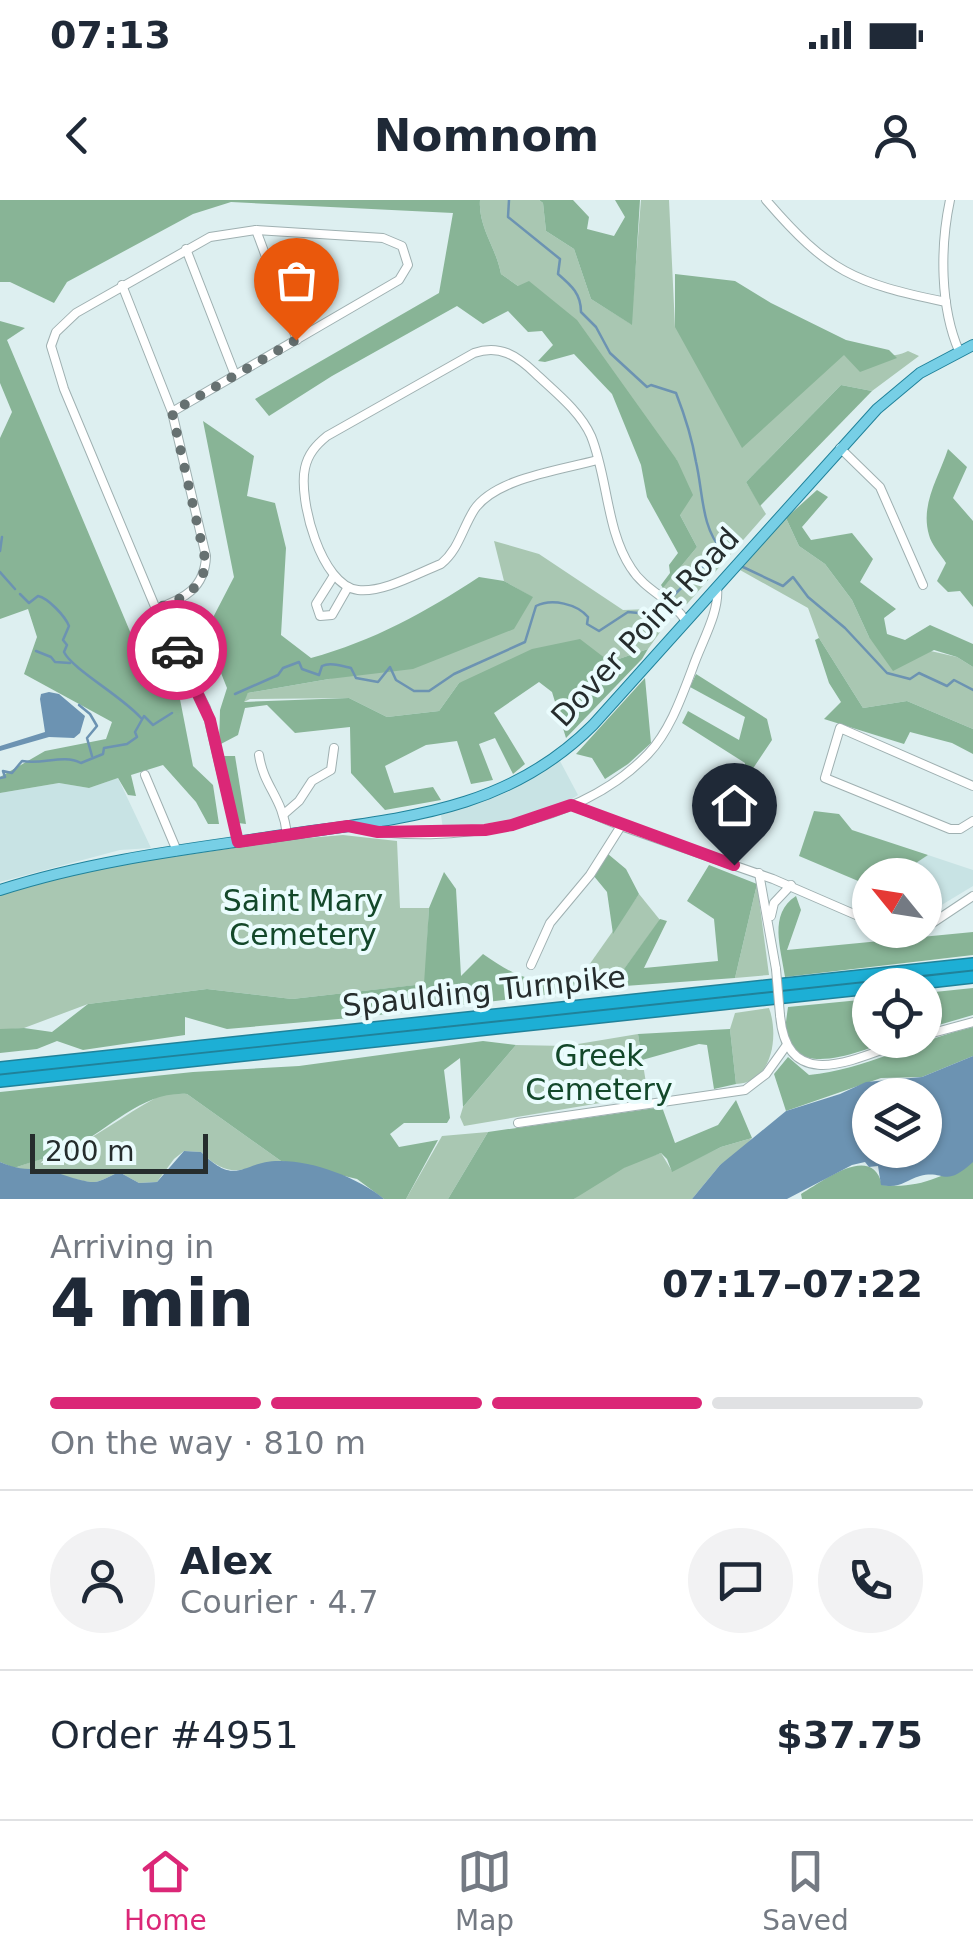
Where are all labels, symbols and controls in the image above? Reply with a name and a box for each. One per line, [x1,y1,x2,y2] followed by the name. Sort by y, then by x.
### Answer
[50,13,171,57] text: 07:13
[50,108,105,163] icon: back
[868,108,923,163] icon: person
[374,109,599,162] text: Nomnom
[254,238,339,341] pin
[269,253,324,308] icon: bag
[544,520,746,734] street label: Dover Point Road
[127,600,227,700] courier
[150,623,205,678] icon: car
[692,763,777,866] pin
[707,778,762,833] icon: home
[852,858,942,948] north arrow
[852,858,942,1168] map controls
[223,883,383,952] park label: Saint Mary Cemetery
[341,959,627,1023] street label: Spaulding Turnpike
[852,968,942,1058] button: locate
[525,1038,673,1107] park label: Greek Cemetery
[852,1078,942,1168] button: layers
[30,1129,208,1174] scale bar
[45,1135,135,1168] text: 200 m
[50,1228,214,1266] text: Arriving in
[662,1262,923,1306] text: 07:17–07:22
[50,1266,254,1341] text: 4 min
[50,1424,366,1462] text: On the way · 810 m
[50,1528,155,1633] button: person
[688,1528,793,1633] button: chat
[818,1528,923,1633] button: phone
[180,1539,273,1583] text: Alex
[180,1583,379,1621] text: Courier · 4.7
[50,1713,299,1757] text: Order #4951
[776,1713,923,1757] text: $37.75
[124,1844,207,1937] tab: Home
[455,1844,514,1937] tab: Map
[762,1844,849,1937] tab: Saved

